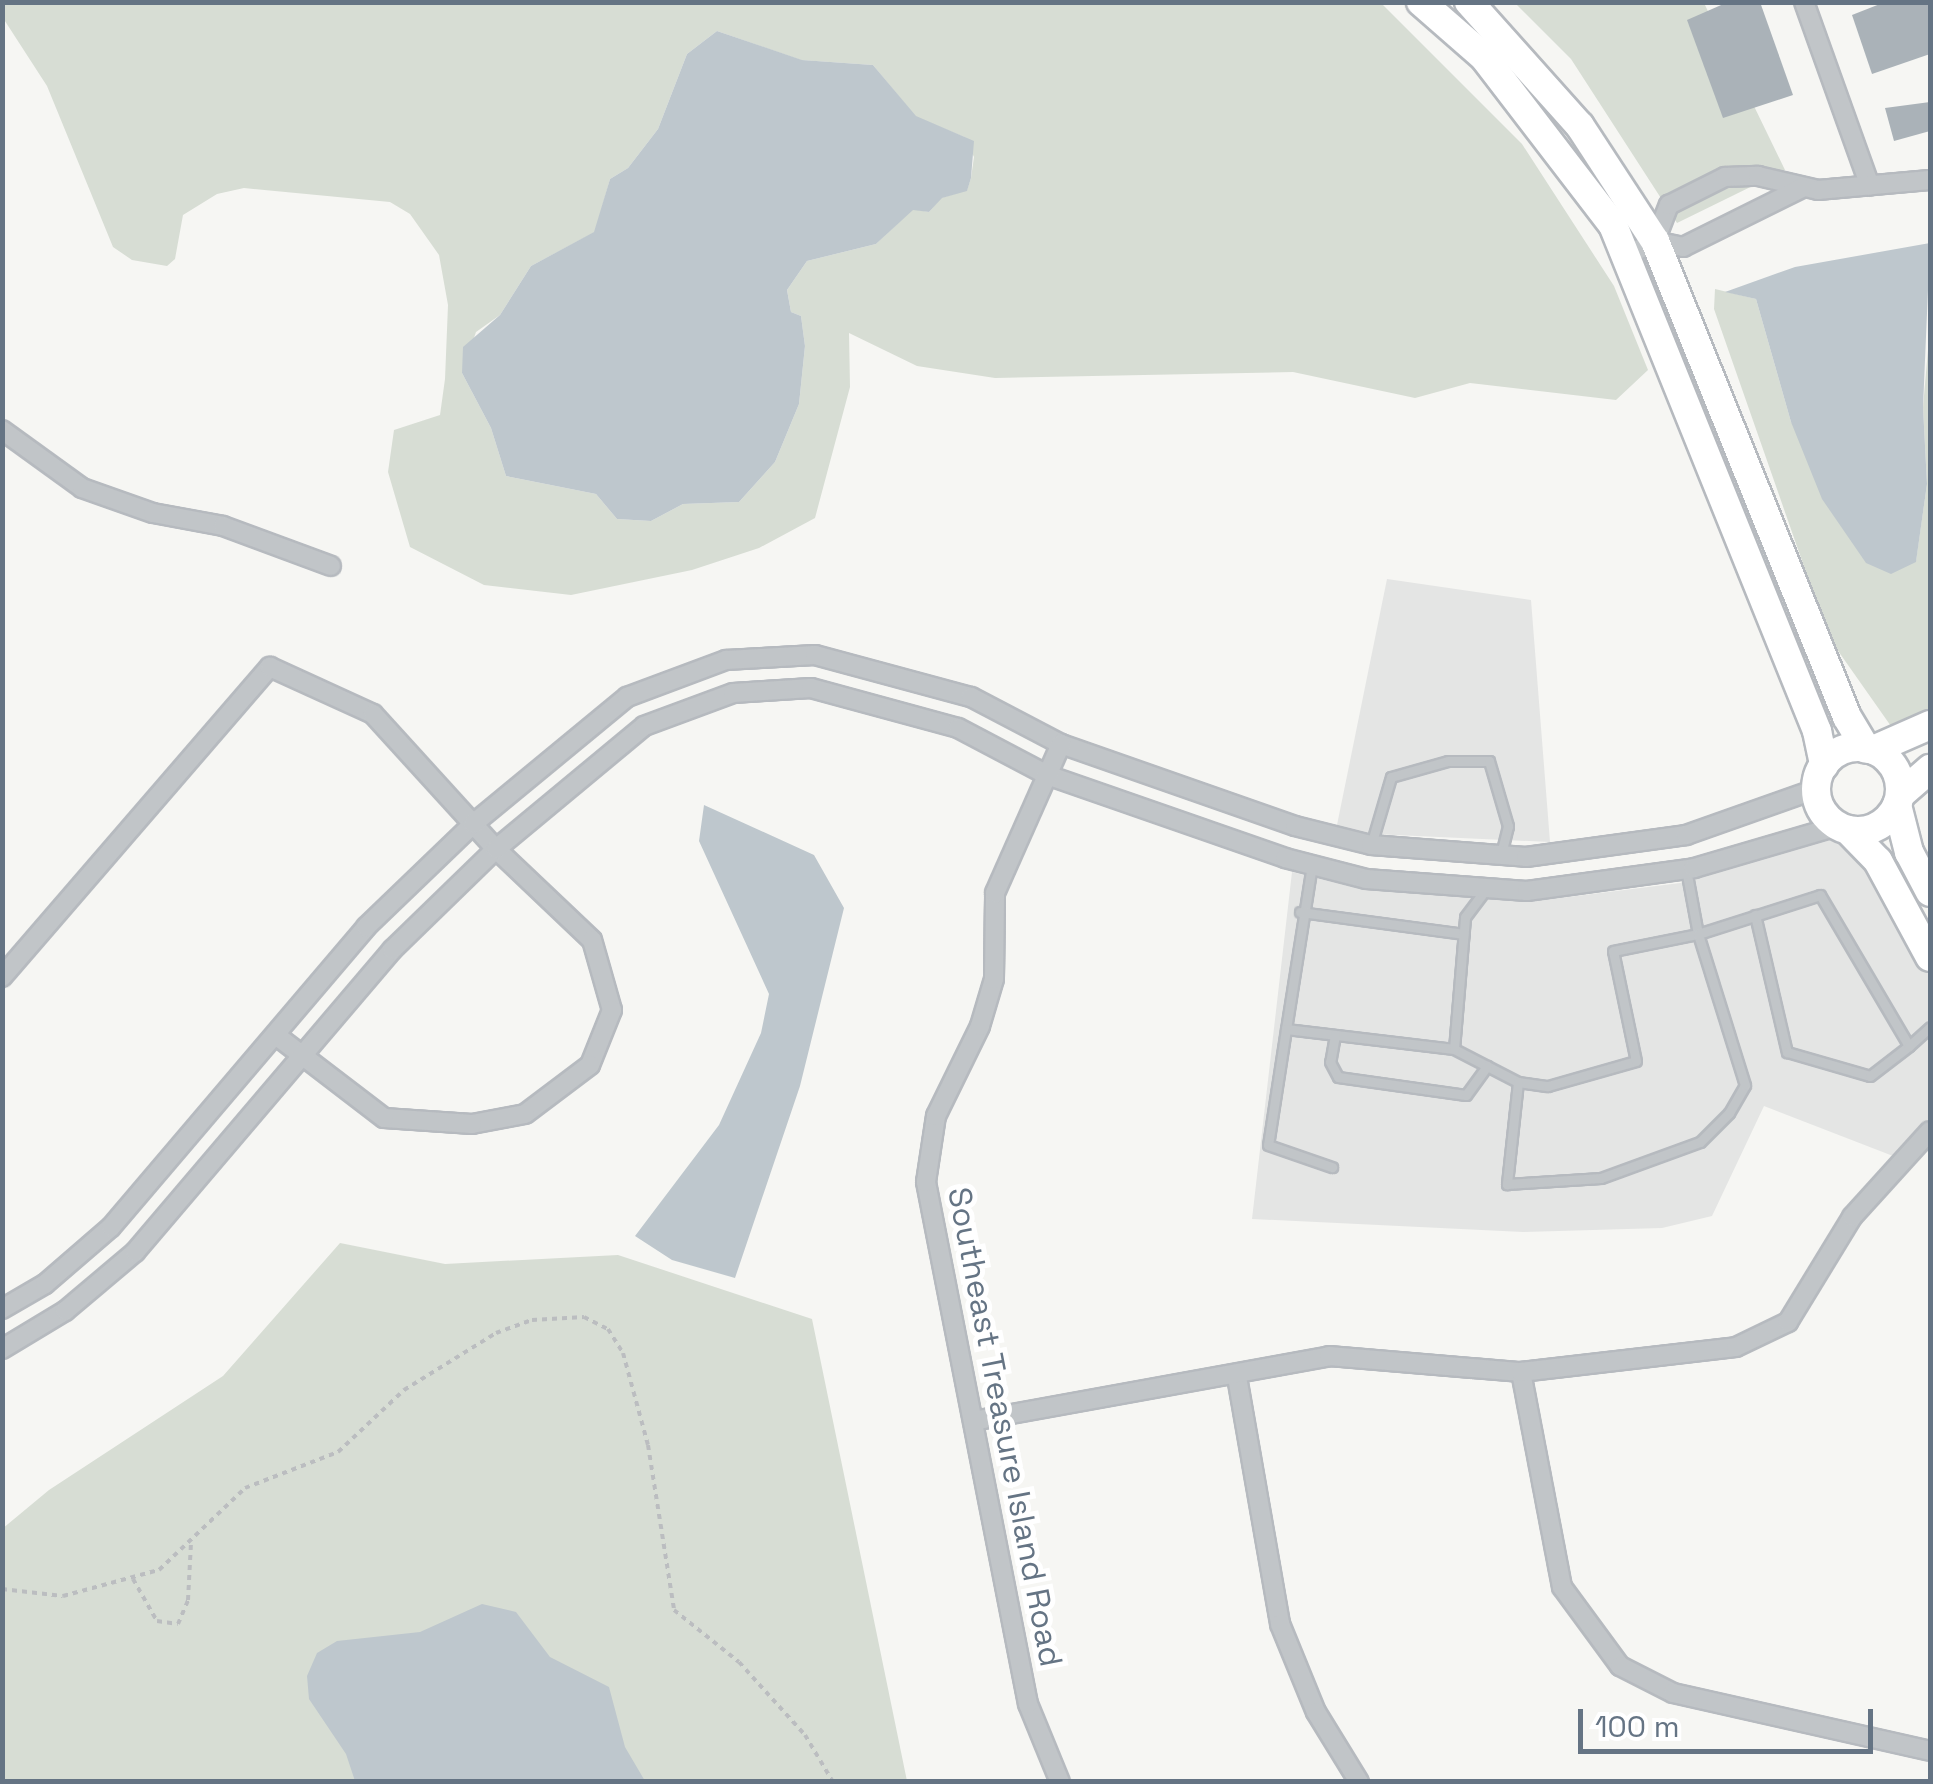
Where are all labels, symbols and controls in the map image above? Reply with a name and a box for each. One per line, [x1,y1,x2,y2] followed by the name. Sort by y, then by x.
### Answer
[940,1184,1070,1670] street label: Southeast Treasure Island Road
[1583,1689,1878,1751] scale bar
[1595,1707,1680,1746] text: 100 m

